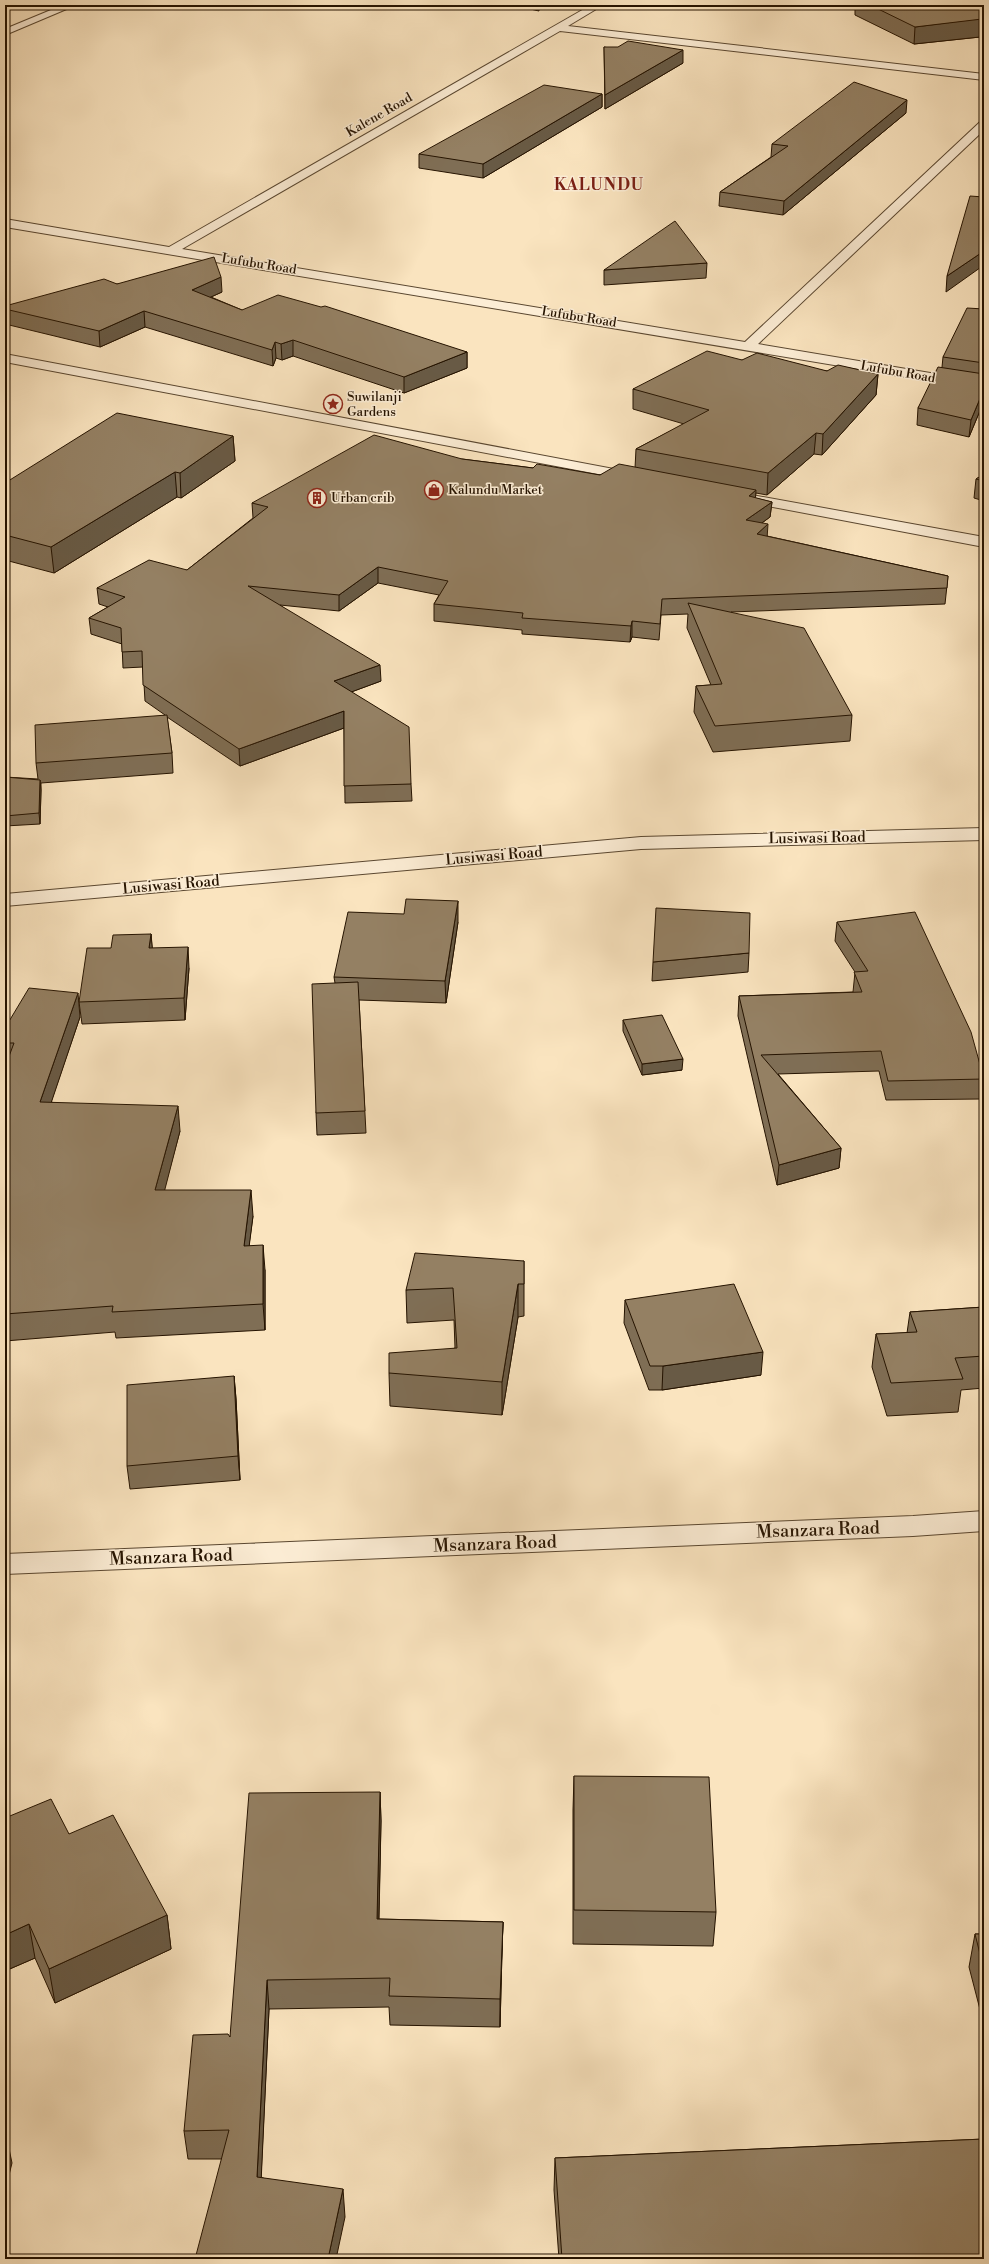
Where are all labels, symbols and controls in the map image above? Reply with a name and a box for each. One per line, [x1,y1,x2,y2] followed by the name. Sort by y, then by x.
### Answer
[343,89,416,140] street label: Kalene Road
[554,175,644,195] district label: KALUNDU
[220,250,298,278] street label: Lufubu Road
[540,303,618,331] street label: Lufubu Road
[859,358,937,387] street label: Lufubu Road
[347,389,402,420] place label: Suwilanji Gardens
[322,393,344,415] place icon: Suwilanji Gardens
[423,479,445,501] shop icon: Kalundu Market
[448,482,543,498] place label: Kalundu Market
[306,487,328,509] building icon: Urban crib
[331,490,394,506] place label: Urban crib
[768,828,866,848] street label: Lusiwasi Road
[445,842,544,870] street label: Lusiwasi Road
[122,871,221,899] street label: Lusiwasi Road
[756,1516,881,1544] street label: Msanzara Road
[433,1530,558,1558] street label: Msanzara Road
[109,1543,234,1571] street label: Msanzara Road

